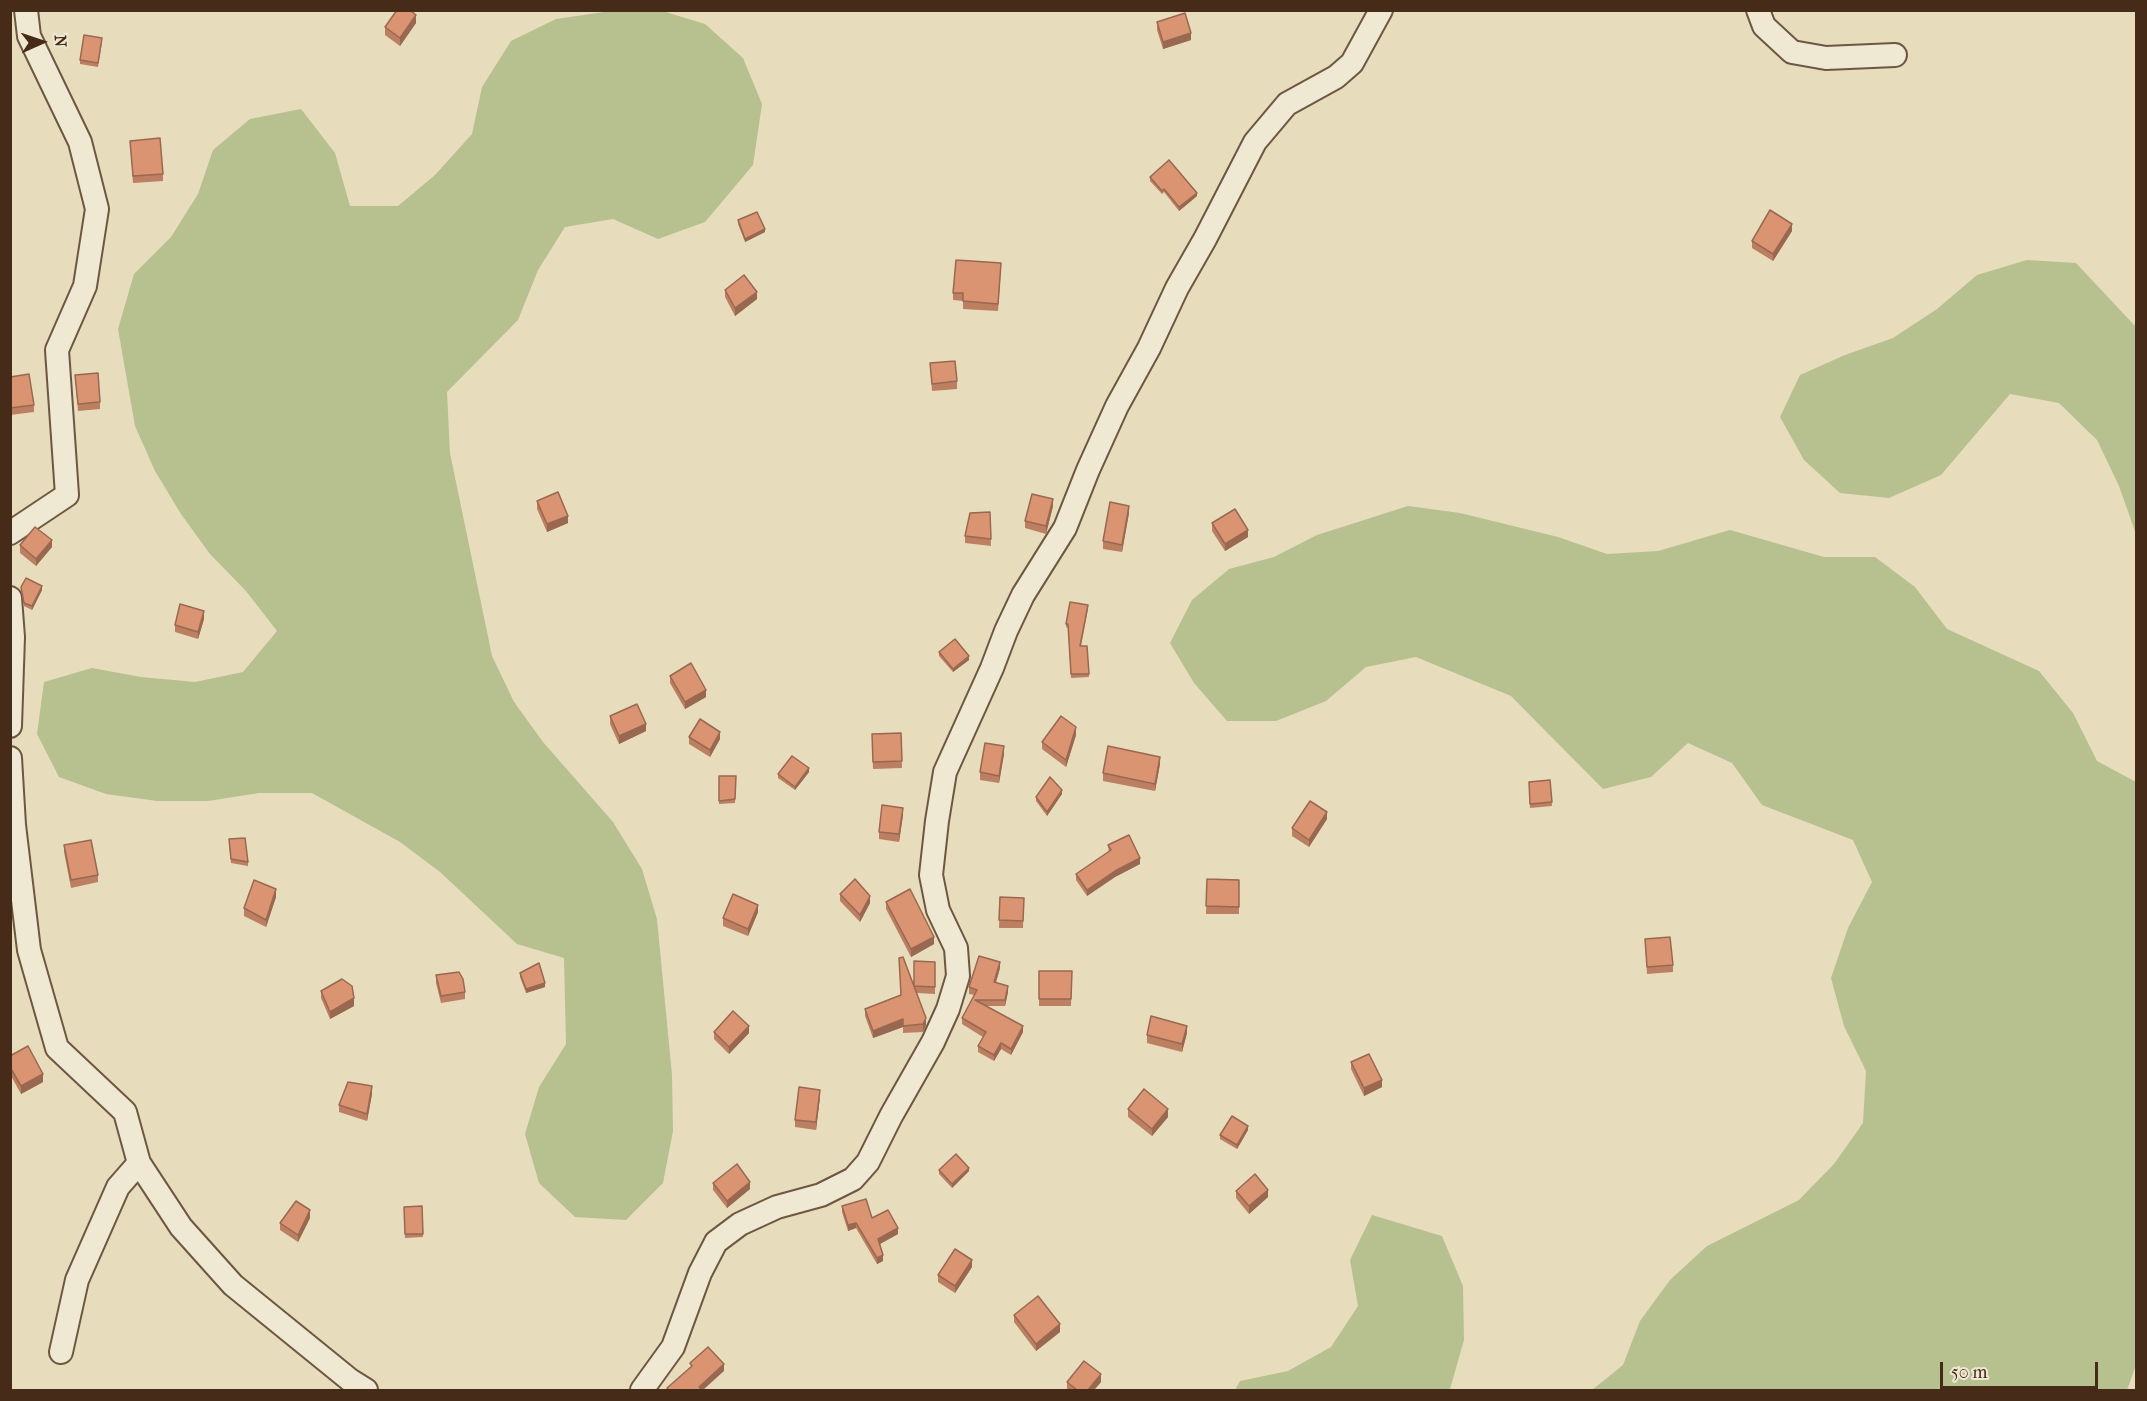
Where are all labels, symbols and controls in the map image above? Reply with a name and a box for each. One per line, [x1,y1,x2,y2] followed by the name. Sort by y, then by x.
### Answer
[12,12,72,72] north arrow
[51,34,70,48] text: N
[1943,1350,2100,1388] scale bar
[1951,1362,1987,1383] text: 50 m

